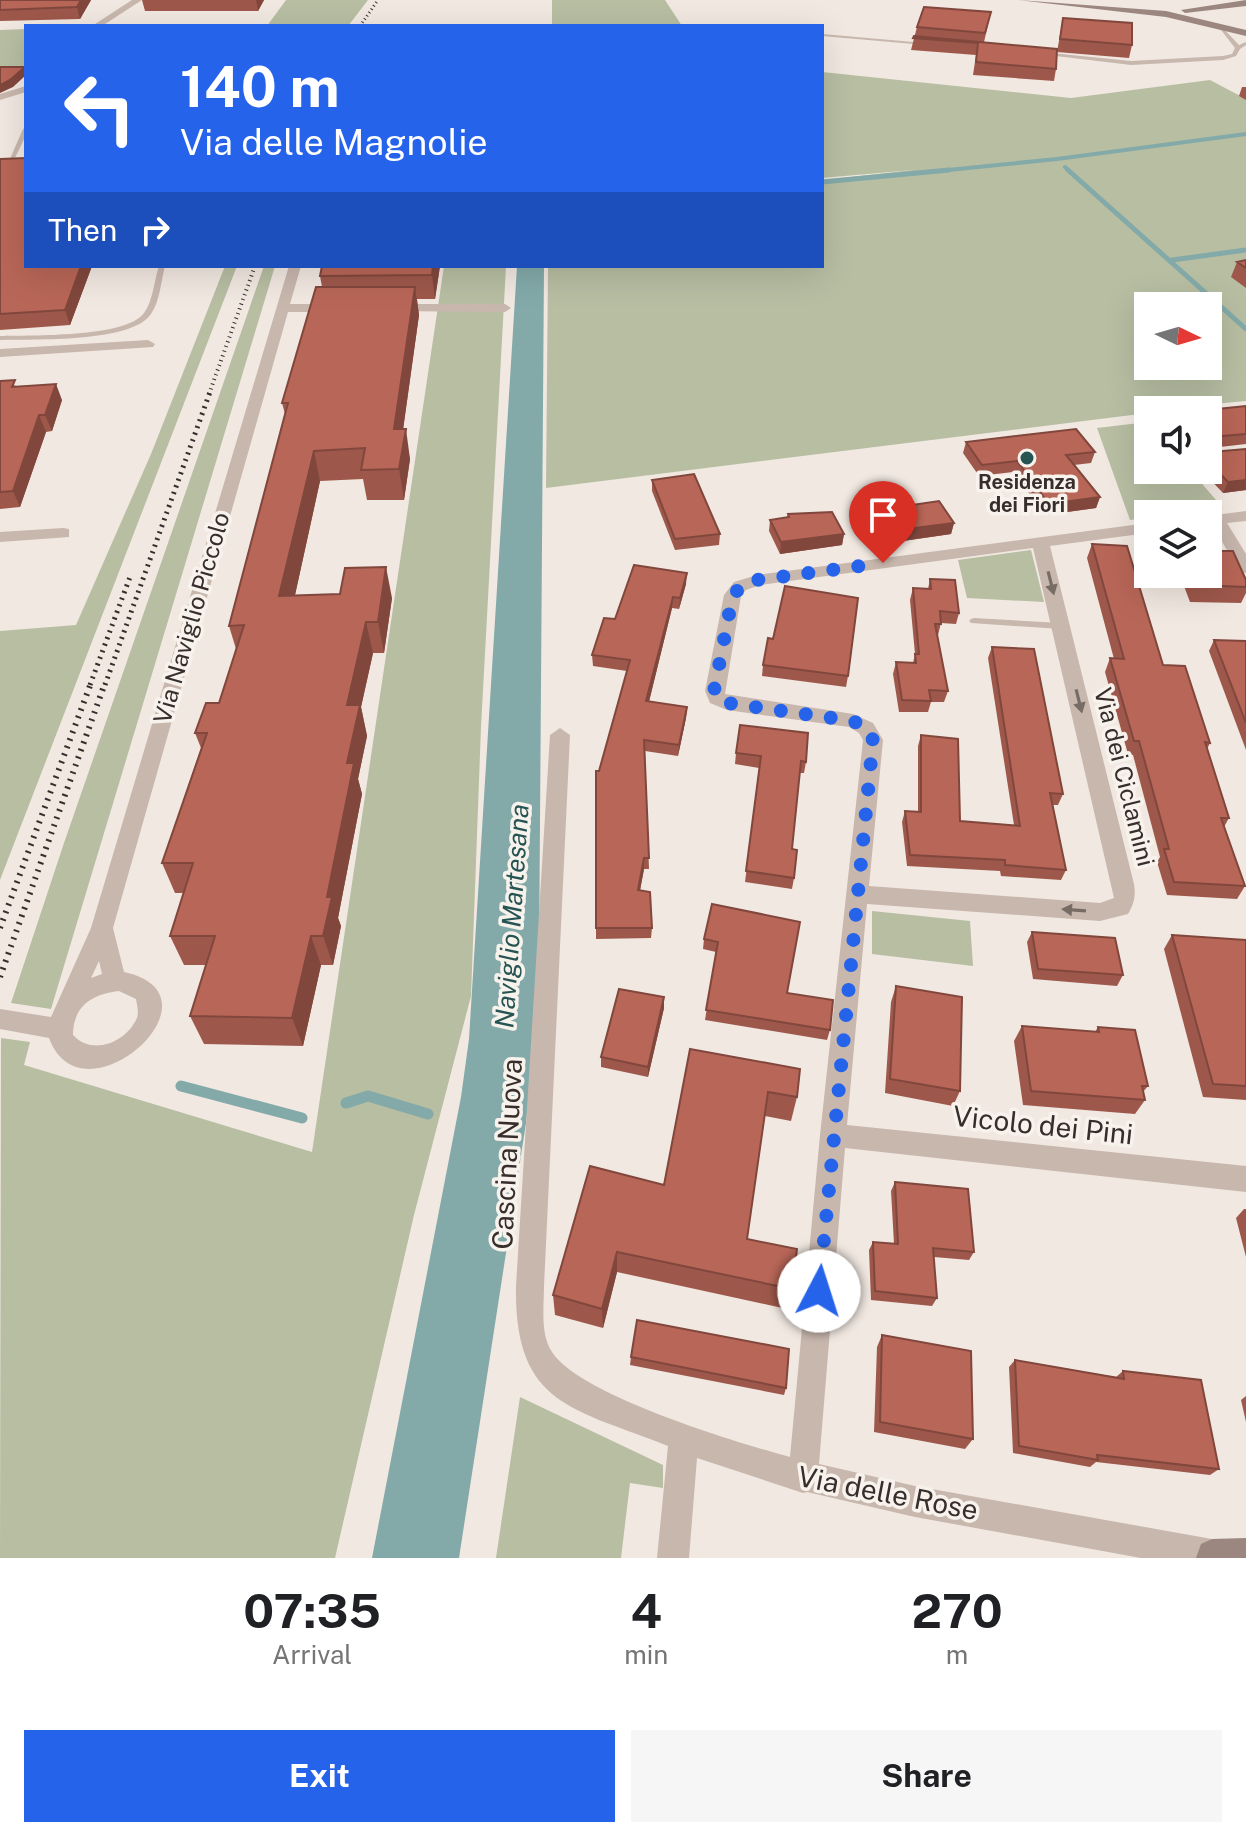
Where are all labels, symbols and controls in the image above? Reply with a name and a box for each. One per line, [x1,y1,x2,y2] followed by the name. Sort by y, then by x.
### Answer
[180,54,340,120] text: 140 m
[48,56,152,160] icon: left
[180,121,488,163] text: Via delle Magnolie
[133,208,177,252] icon: right
[48,212,117,248] text: Then
[1134,292,1222,380] north arrow
[1134,292,1222,588] map controls
[1134,396,1222,484] button: sound
[1018,449,1036,467] marker: Residenza dei Fiori
[978,470,1076,517] place label: Residenza dei Fiori
[849,481,917,563] pin
[861,493,905,537] icon: arrive
[1134,500,1222,588] button: layers
[147,509,235,727] street label: Via Naviglio Piccolo
[1045,571,1057,596] one-way arrow
[1089,685,1161,869] street label: Via dei Ciclamini
[1074,689,1086,714] one-way arrow
[488,803,535,1029] water label: Naviglio Martesana
[1061,903,1086,916] one-way arrow
[485,1058,528,1250] street label: Cascina Nuova
[951,1099,1135,1150] street label: Vicolo dei Pini
[777,1249,861,1333] position arrow
[795,1459,981,1526] street label: Via delle Rose
[243,1582,381,1639] text: 07:35
[630,1582,662,1639] text: 4
[912,1582,1003,1639] text: 270
[272,1639,352,1670] text: Arrival
[624,1639,668,1670] text: min
[946,1639,968,1670] text: m
[24,1730,615,1822] button: Exit
[631,1730,1222,1822] button: Share

